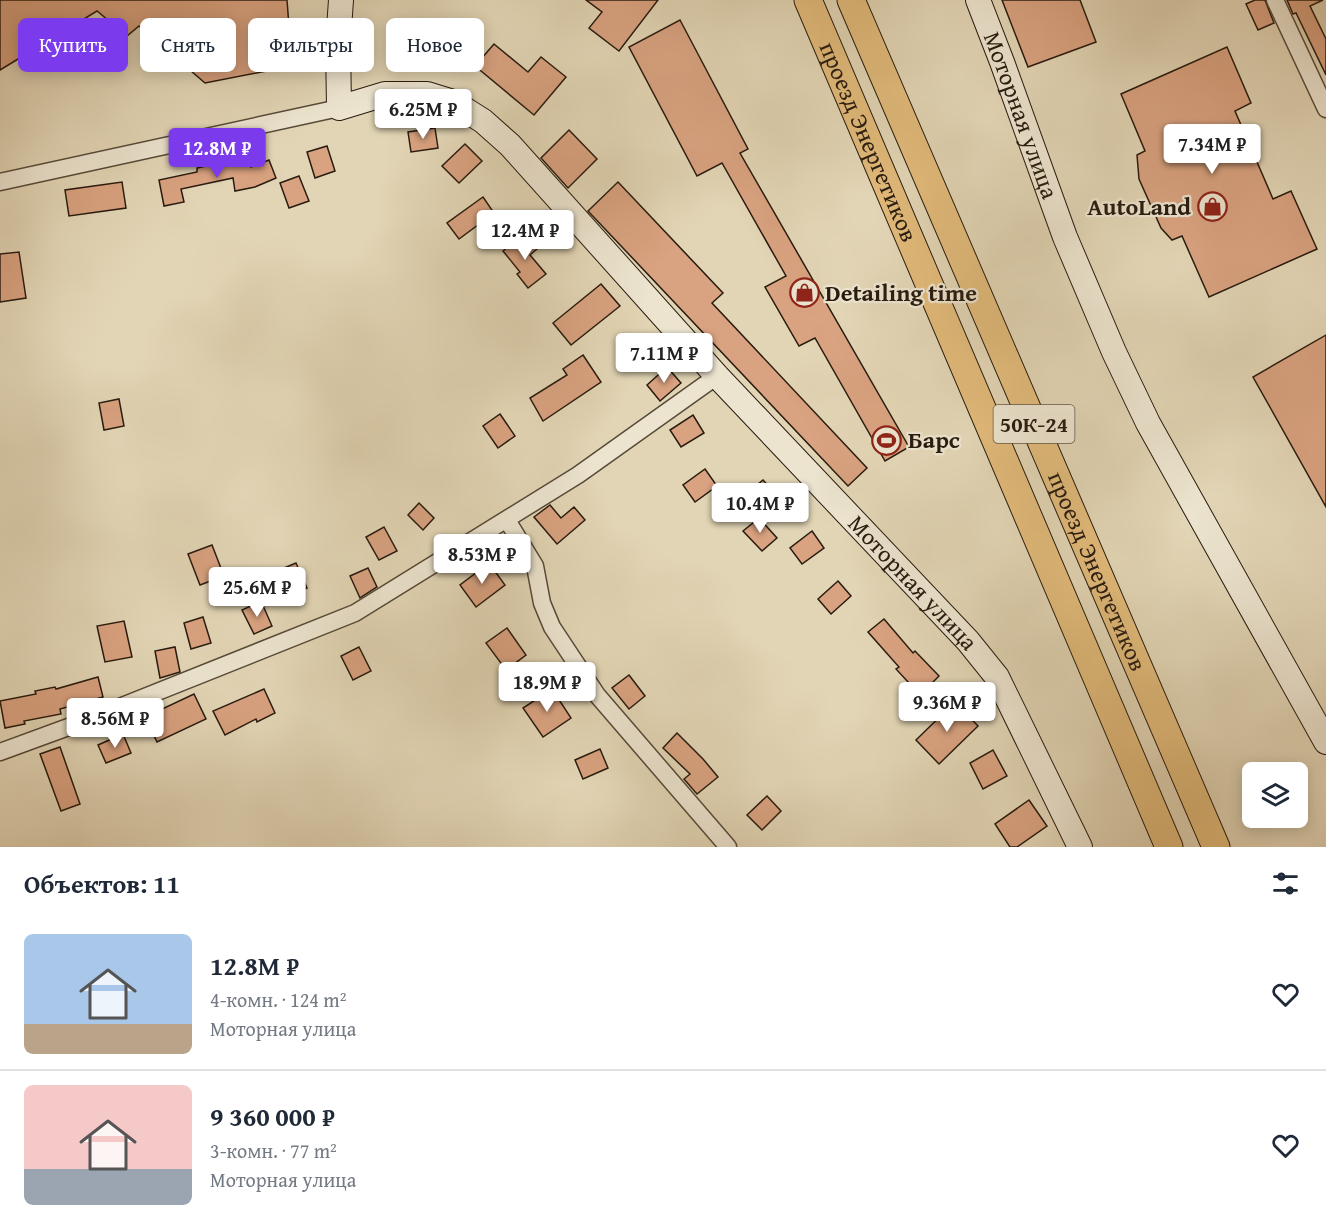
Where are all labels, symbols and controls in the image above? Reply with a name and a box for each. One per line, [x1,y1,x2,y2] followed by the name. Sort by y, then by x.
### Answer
[18,18,128,72] chip: Купить
[140,18,236,72] chip: Снять
[248,18,374,72] chip: Фильтры
[386,18,484,72] chip: Новое
[975,26,1068,204] street label: Моторная улица
[811,36,927,247] street label: проезд Энергетиков
[368,89,478,140] pin: 6.25M ₽
[389,94,457,123] text: 6.25M ₽
[1157,124,1267,175] pin: 7.34M ₽
[162,128,272,179] pin: 12.8M ₽
[1178,129,1246,158] text: 7.34M ₽
[183,133,251,162] text: 12.8M ₽
[1087,189,1191,224] place label: AutoLand
[1196,191,1228,223] shop icon: AutoLand
[470,210,580,261] pin: 12.4M ₽
[491,215,559,244] text: 12.4M ₽
[825,275,977,310] place label: Detailing time
[788,277,820,309] shop icon: Detailing time
[609,333,719,384] pin: 7.11M ₽
[630,338,698,367] text: 7.11M ₽
[994,405,1074,443] road number: 50К-24
[908,422,960,457] place label: Барс
[871,424,903,456] sports icon: Барс
[1039,466,1156,676] street label: проезд Энергетиков
[705,483,815,534] pin: 10.4M ₽
[726,488,794,517] text: 10.4M ₽
[840,507,987,658] street label: Моторная улица
[427,534,537,585] pin: 8.53M ₽
[448,539,516,568] text: 8.53M ₽
[202,567,312,618] pin: 25.6M ₽
[223,572,291,601] text: 25.6M ₽
[492,662,602,713] pin: 18.9M ₽
[513,667,581,696] text: 18.9M ₽
[892,682,1002,733] pin: 9.36M ₽
[913,687,981,716] text: 9.36M ₽
[60,698,170,749] pin: 8.56M ₽
[81,703,149,732] text: 8.56M ₽
[1242,762,1308,828] map controls
[1242,762,1308,828] button: layers
[24,864,180,903] text: Объектов: 11
[1269,867,1302,900] icon: filters
[210,946,299,985] text: 12.8M ₽
[72,958,144,1030] icon: home
[1269,978,1302,1011] icon: heart
[210,985,346,1014] text: 4-комн. · 124 m²
[210,1014,356,1043] text: Моторная улица
[210,1097,335,1136] text: 9 360 000 ₽
[72,1109,144,1181] icon: home
[1269,1129,1302,1162] icon: heart
[210,1136,337,1165] text: 3-комн. · 77 m²
[210,1165,356,1194] text: Моторная улица

